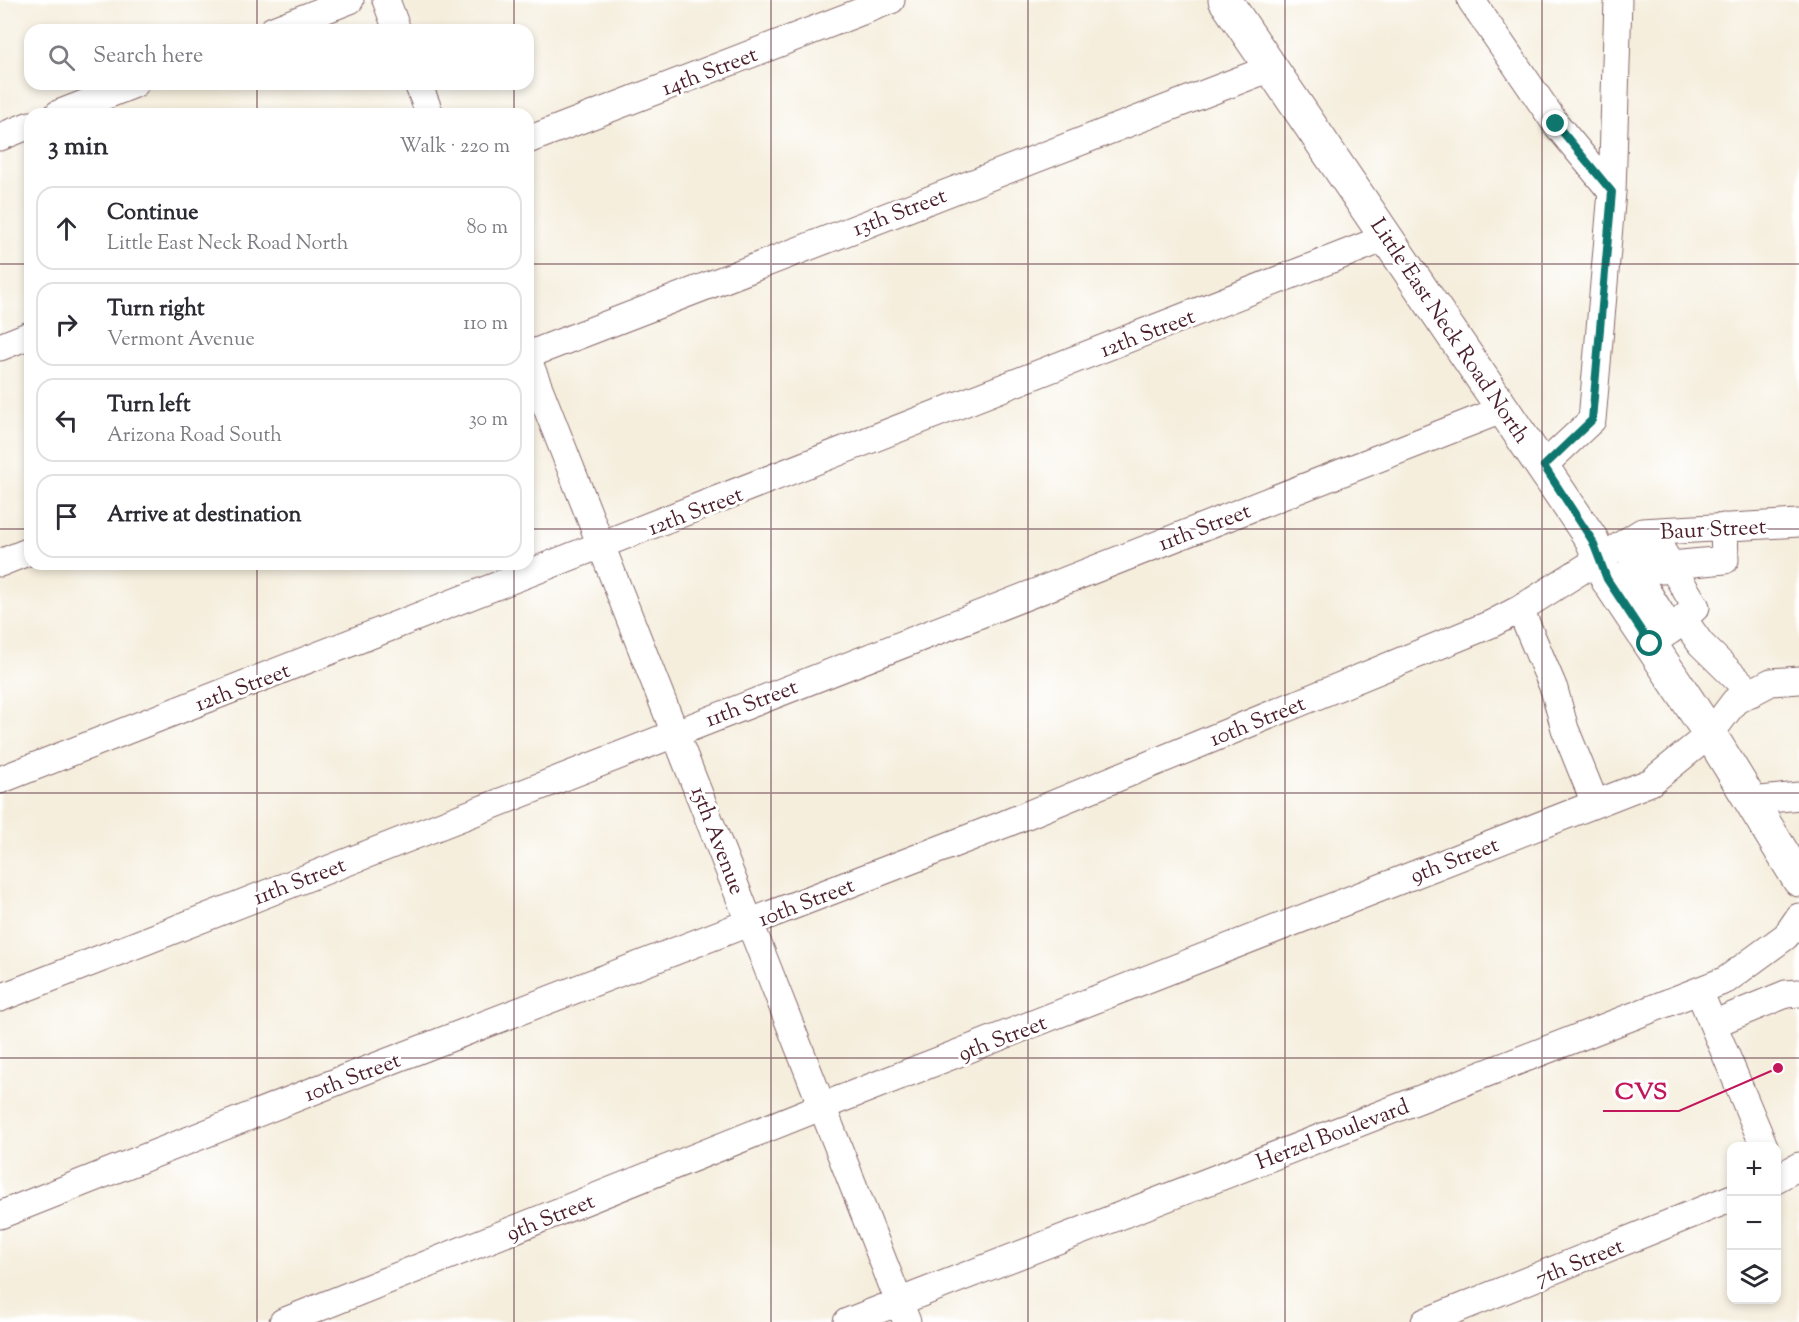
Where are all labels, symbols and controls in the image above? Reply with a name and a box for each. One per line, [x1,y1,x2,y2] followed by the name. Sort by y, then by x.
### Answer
[24,24,534,90] search box
[658,40,763,106] street label: 14th Street
[45,41,78,74] icon: search
[93,41,203,73] text: Search here
[1542,110,1568,136] route end
[48,129,108,166] text: 3 min
[399,133,510,162] text: Walk · 220 m
[849,181,952,246] street label: 13th Street
[107,198,198,230] text: Continue
[50,212,83,245] icon: ahead
[1361,213,1536,451] street label: Little East Neck Road North
[467,214,508,243] text: 80 m
[107,230,349,259] text: Little East Neck Road North
[107,294,204,326] text: Turn right
[1096,302,1201,368] street label: 12th Street
[50,308,83,341] icon: right
[463,310,508,339] text: 110 m
[107,326,255,355] text: Vermont Avenue
[107,390,190,422] text: Turn left
[50,404,83,437] icon: left
[469,406,508,435] text: 30 m
[107,422,282,451] text: Arizona Road South
[644,480,749,546] street label: 12th Street
[1154,496,1256,561] street label: 11th Street
[50,500,83,533] icon: arrive
[107,500,302,532] text: Arrive at destination
[1659,512,1767,550] street label: Baur Street
[1636,630,1662,656] route start
[191,656,296,722] street label: 12th Street
[701,672,803,737] street label: 11th Street
[1205,689,1311,756] street label: 10th Street
[681,782,751,900] street label: 15th Avenue
[1406,830,1504,893] street label: 9th Street
[249,850,351,915] street label: 11th Street
[754,871,860,937] street label: 10th Street
[954,1008,1052,1071] street label: 9th Street
[300,1046,406,1112] street label: 10th Street
[1603,1069,1679,1111] callout: CVS
[1615,1076,1667,1110] text: CVS
[1252,1092,1414,1180] street label: Herzel Boulevard
[1727,1142,1781,1304] map controls
[1727,1142,1781,1196] button: +
[502,1186,600,1251] street label: 9th Street
[1727,1196,1781,1250] button: −
[1531,1231,1630,1296] street label: 7th Street
[1727,1250,1781,1304] button: layers

